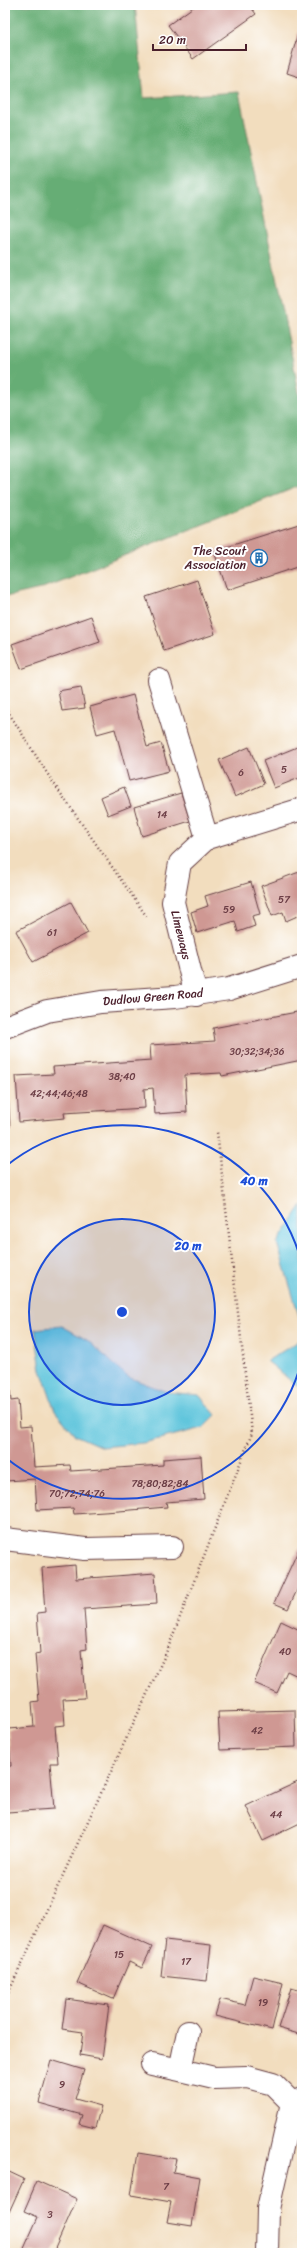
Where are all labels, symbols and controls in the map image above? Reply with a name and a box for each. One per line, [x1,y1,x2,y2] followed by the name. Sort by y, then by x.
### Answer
[153,26,246,52] scale bar
[159,29,186,51] text: 20 m
[184,540,247,576] place label: The Scout Association
[249,548,269,568] building icon: The Scout Association
[281,761,287,779] house number: 5
[238,764,244,782] house number: 6
[157,806,167,824] house number: 14
[278,891,291,909] house number: 57
[223,901,235,919] house number: 59
[164,908,198,962] street label: Limeways
[47,924,57,942] house number: 61
[102,982,205,1012] street label: Dudlow Green Road
[229,1043,285,1061] house number: 30;32;34;36
[108,1068,136,1086] house number: 38;40
[30,1085,88,1103] house number: 42;44;46;48
[239,1170,268,1192] text: 40 m
[174,1235,202,1257] text: 20 m
[115,1305,129,1319] centre of rings
[131,1475,189,1493] house number: 78;80;82;84
[49,1485,105,1503] house number: 70;72;74;76
[279,1643,291,1661] house number: 40
[251,1722,263,1740] house number: 42
[270,1806,282,1824] house number: 44
[114,1946,124,1964] house number: 15
[181,1953,192,1971] house number: 17
[258,1994,268,2012] house number: 19
[59,2076,65,2094] house number: 9
[163,2178,170,2196] house number: 7
[47,2206,53,2224] house number: 3

